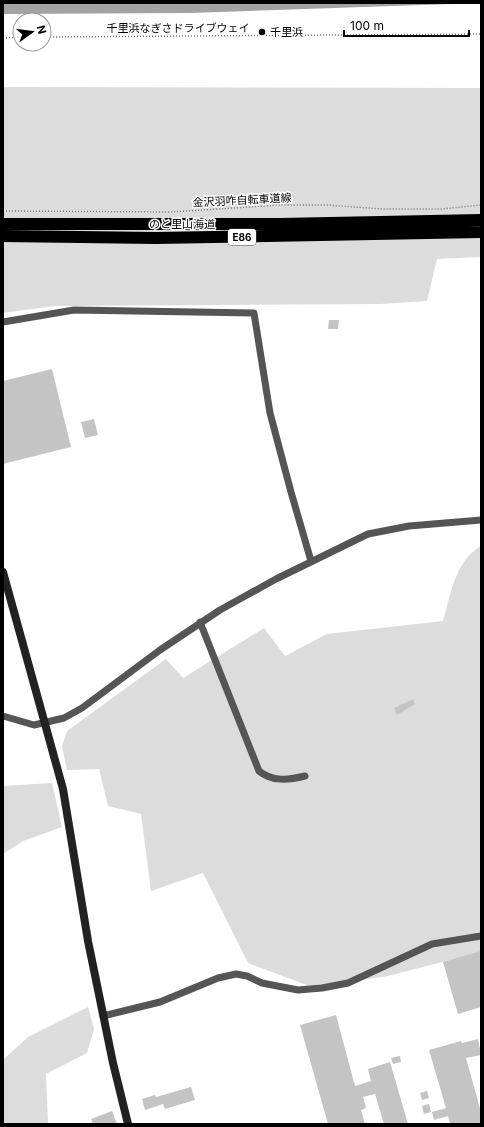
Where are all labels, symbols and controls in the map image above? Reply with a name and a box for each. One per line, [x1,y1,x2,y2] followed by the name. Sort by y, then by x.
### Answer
[12,12,52,52] north arrow
[344,12,469,38] scale bar
[350,18,384,33] text: 100 m
[107,21,250,35] street label: 千里浜なぎさドライブウェイ
[34,24,50,35] text: N
[270,25,303,39] place label: 千里浜
[257,27,267,37] marker: 千里浜
[192,190,292,210] street label: 金沢羽咋自転車道線
[149,217,215,231] street label: のと里山海道
[228,229,256,245] road number: E86

